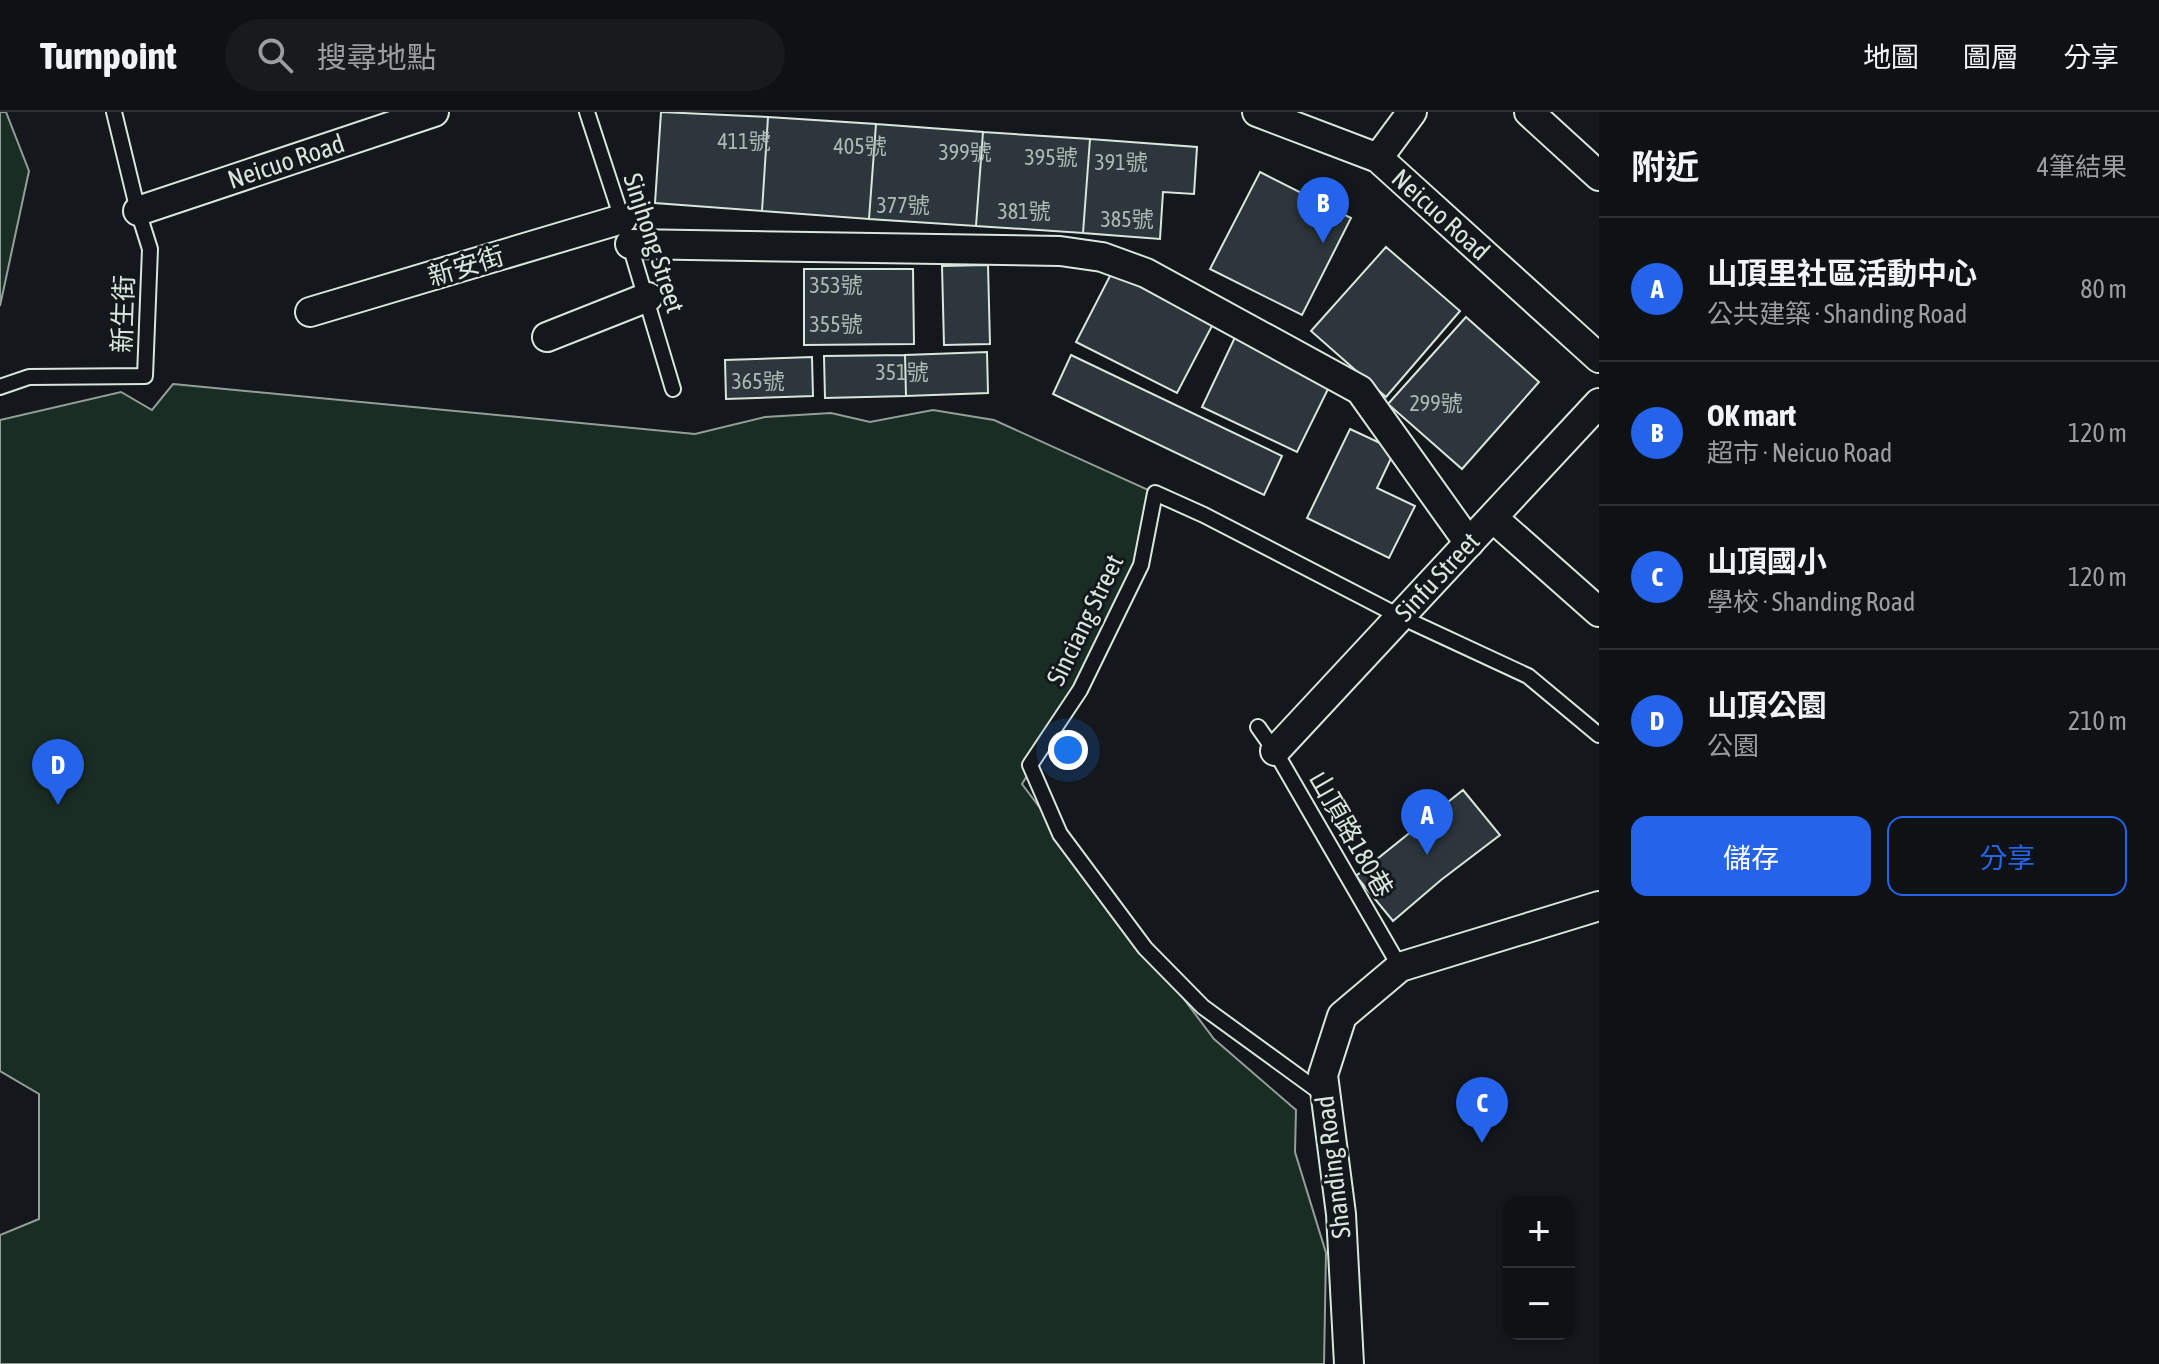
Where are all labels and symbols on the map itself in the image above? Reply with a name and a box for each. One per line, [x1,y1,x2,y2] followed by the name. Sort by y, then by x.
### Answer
[224,128,348,195] street label: Neicuo Road
[717,128,771,154] house number: 411號
[833,133,887,159] house number: 405號
[938,139,992,165] house number: 399號
[1024,144,1078,170] house number: 395號
[1094,149,1148,175] house number: 391號
[1386,163,1496,266] street label: Neicuo Road
[617,170,691,316] street label: Sinjhong Street
[1297,177,1349,243] pin: B
[876,192,930,218] house number: 377號
[997,198,1051,224] house number: 381號
[1100,206,1154,232] house number: 385號
[424,240,508,292] street label: 新安街
[809,272,863,298] house number: 353號
[107,274,139,354] street label: 新生街
[809,311,863,337] house number: 355號
[875,359,929,385] house number: 351號
[731,368,785,394] house number: 365號
[1409,390,1463,416] house number: 299號
[1389,526,1486,627] street label: Sinfu Street
[1040,550,1130,690] street label: Sinciang Street
[1048,730,1088,770] your location
[32,739,84,805] pin: D
[1303,766,1399,902] street label: 山頂路180巷
[1401,789,1453,855] pin: A
[1456,1077,1508,1143] pin: C
[1309,1094,1357,1240] street label: Shanding Road

